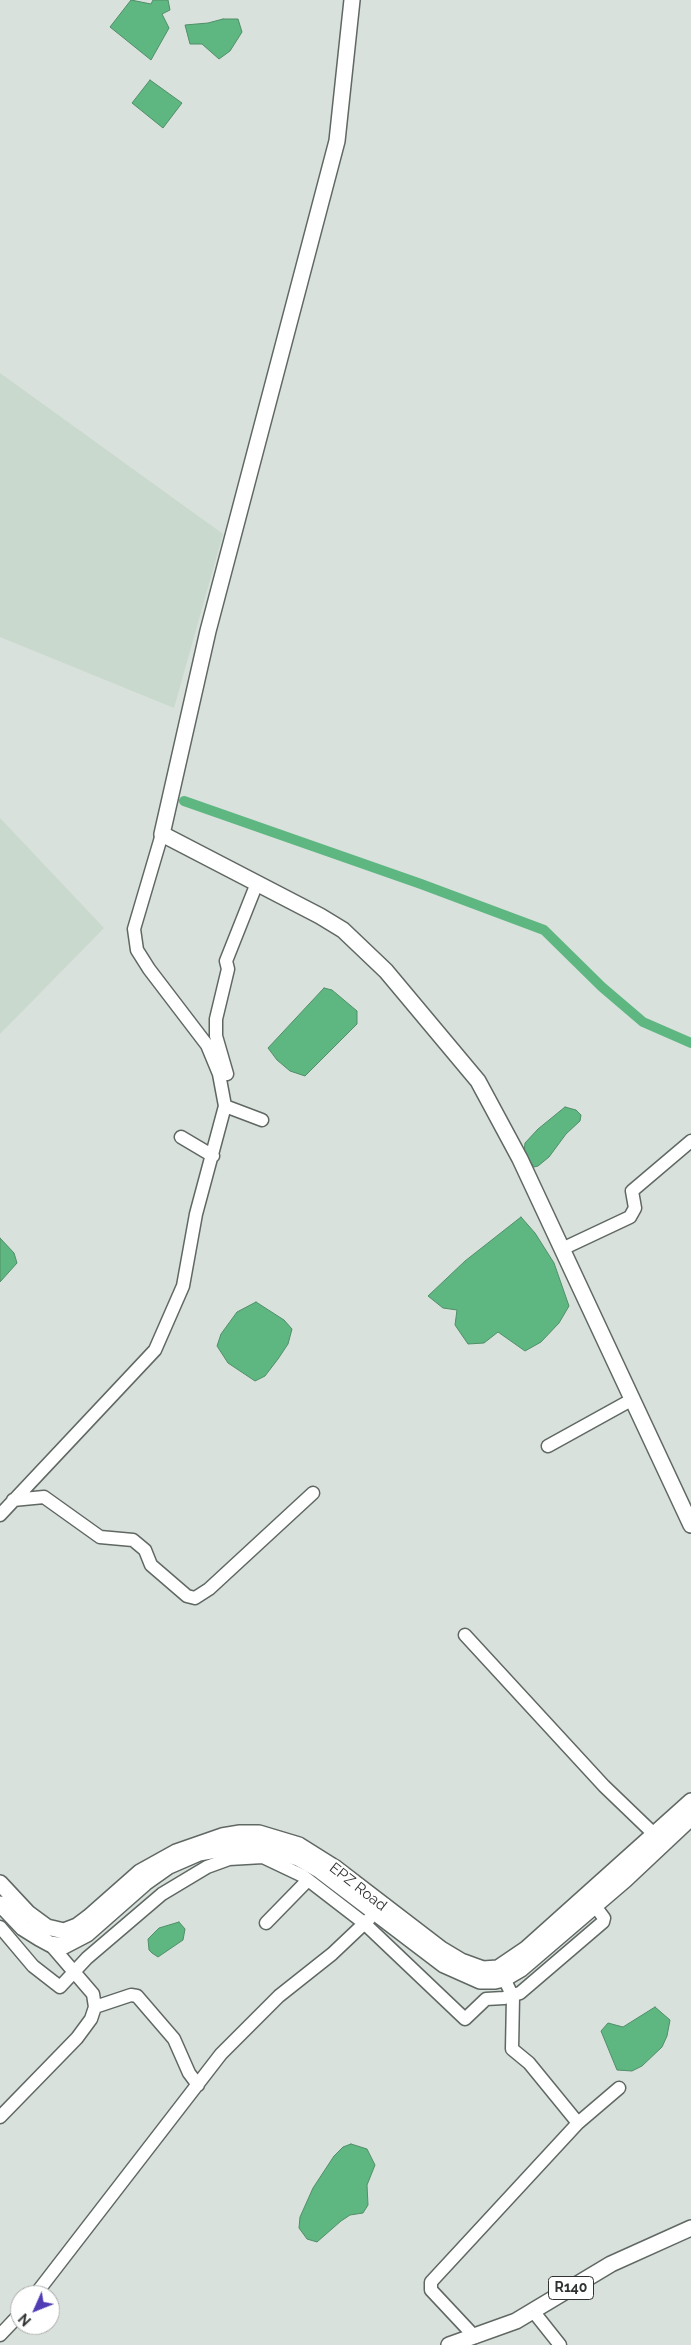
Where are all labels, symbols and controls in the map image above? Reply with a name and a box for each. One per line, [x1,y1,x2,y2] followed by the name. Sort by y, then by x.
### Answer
[326,1859,390,1915] street label: EPZ Road
[548,2276,594,2300] road number: R140
[10,2285,60,2335] north arrow
[15,2310,34,2329] text: N

